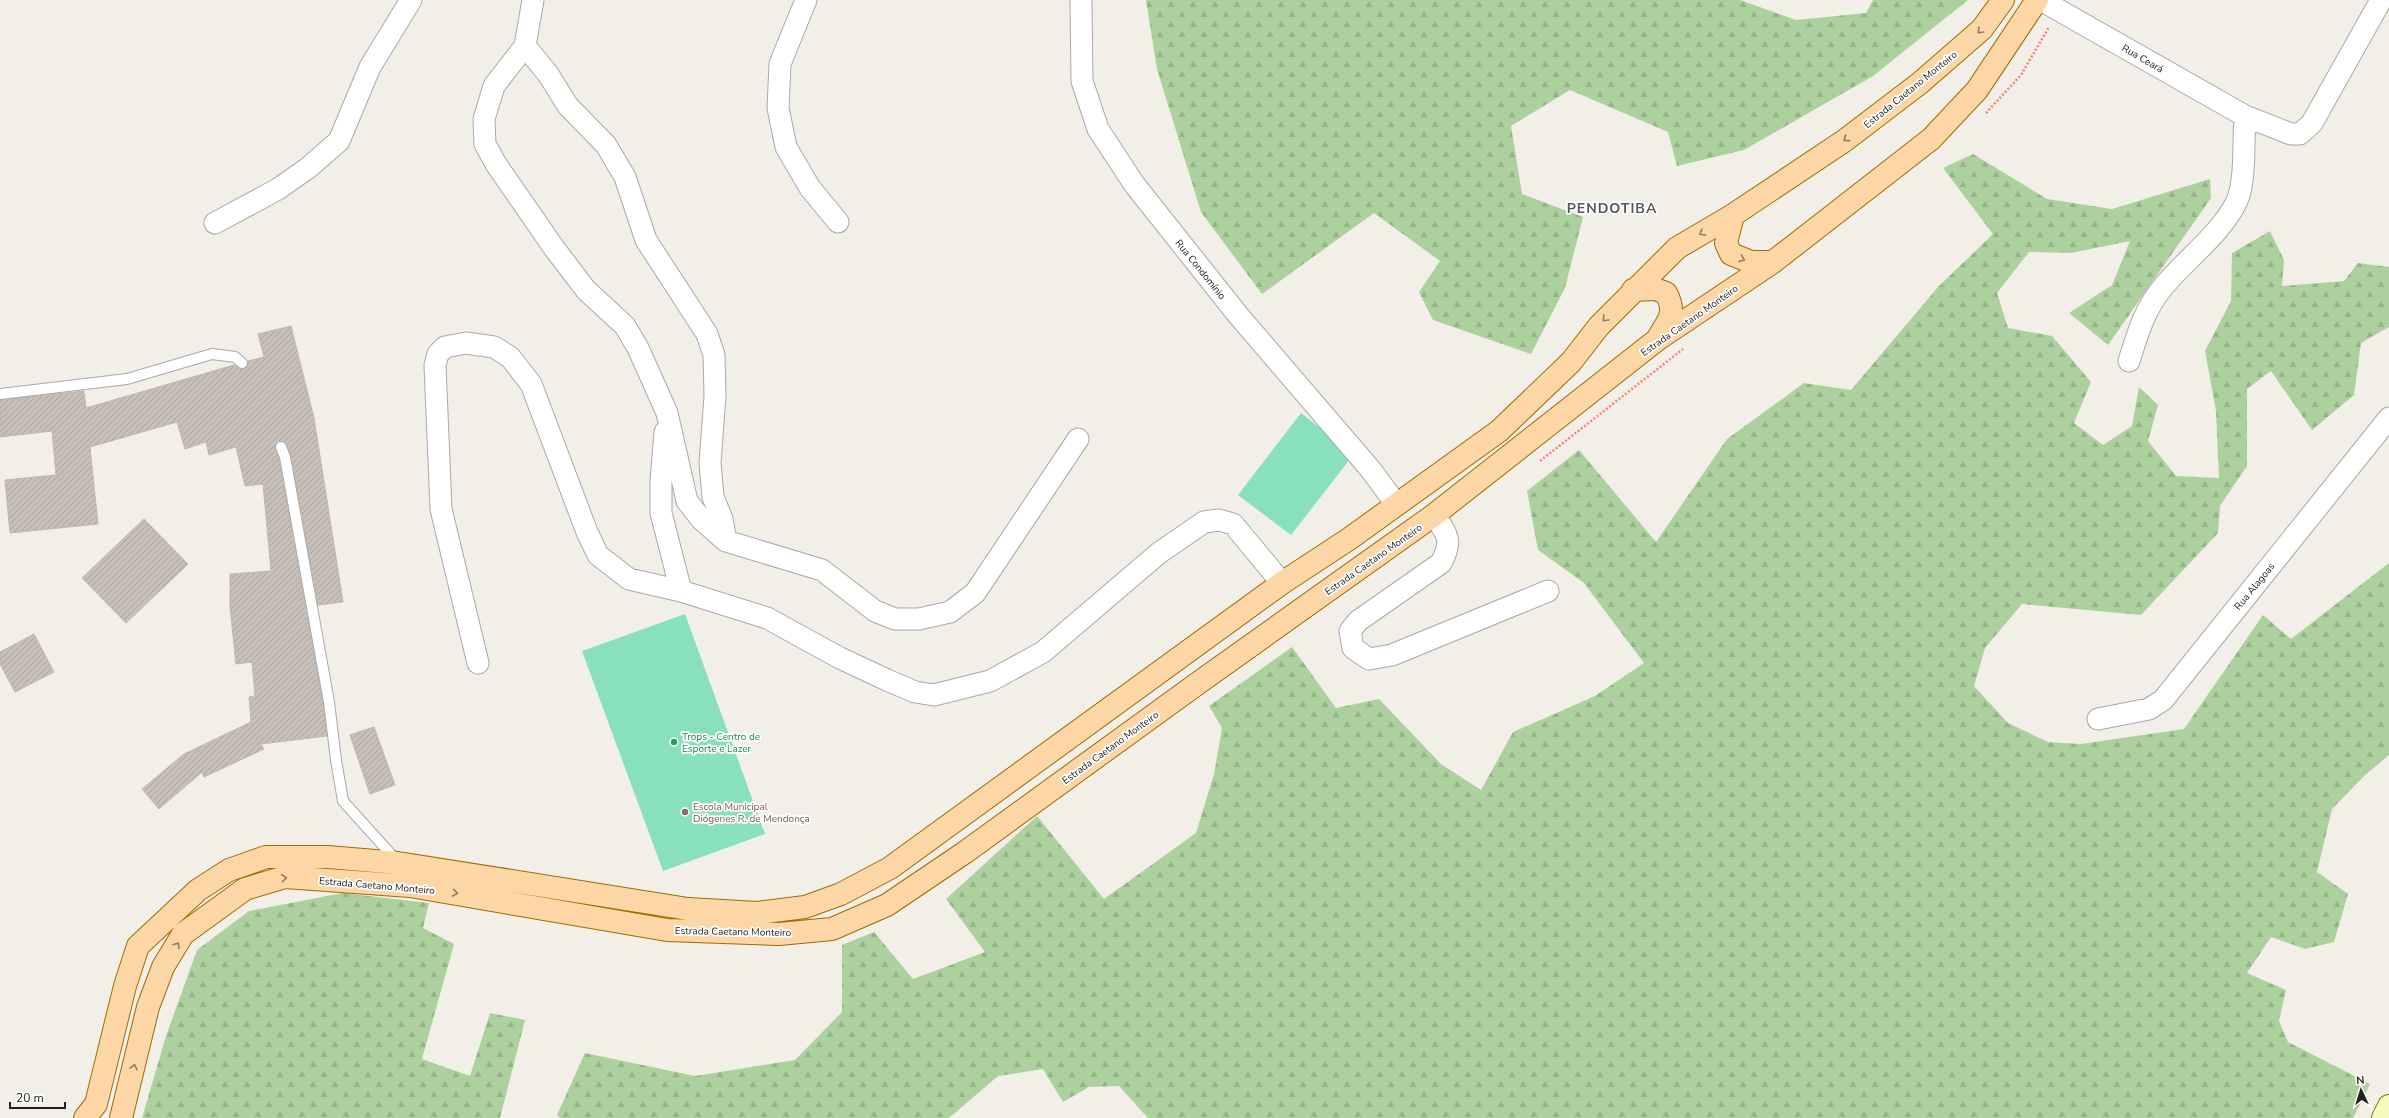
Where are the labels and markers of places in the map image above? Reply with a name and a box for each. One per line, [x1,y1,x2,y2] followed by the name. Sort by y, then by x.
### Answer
[682,730,760,756] place label: Trops - Centro de Esporte e Lazer
[669,737,679,747] marker: Trops - Centro de Esporte e Lazer
[693,800,810,826] place label: Escola Municipal Diógenes R. de Mendonça
[680,807,690,817] marker: Escola Municipal Diógenes R. de Mendonça

